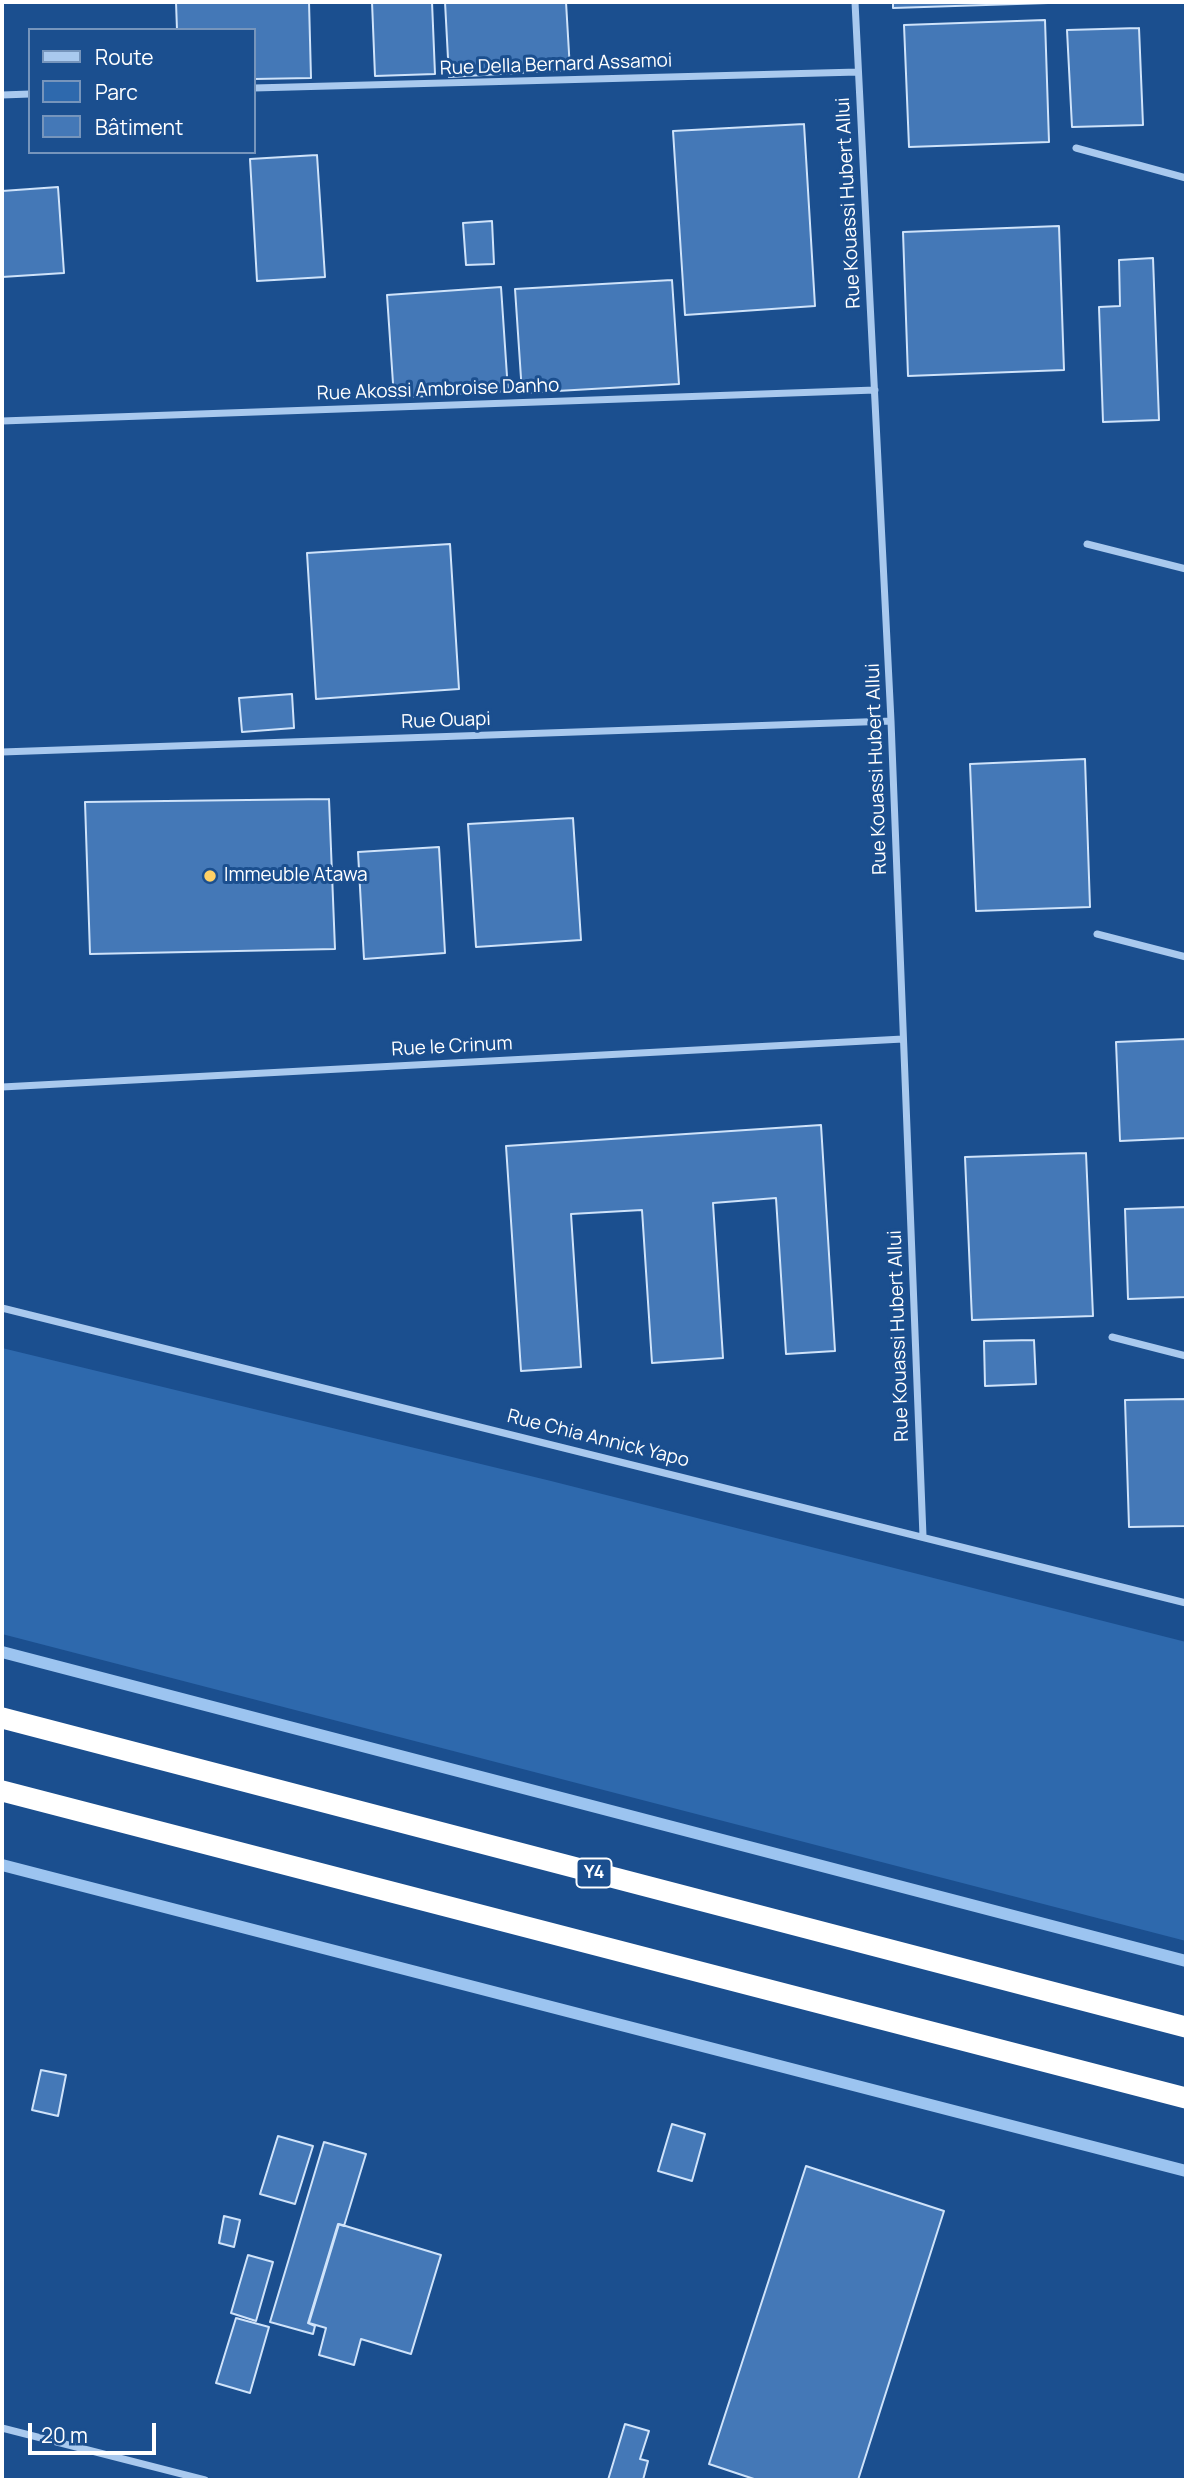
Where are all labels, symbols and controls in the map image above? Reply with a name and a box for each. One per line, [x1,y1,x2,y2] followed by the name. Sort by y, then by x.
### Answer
[28,28,256,154] legend
[95,43,153,71] text: Route
[439,50,673,80] street label: Rue Della Bernard Assamoi
[95,78,138,106] text: Parc
[832,97,866,309] street label: Rue Kouassi Hubert Allui
[95,113,183,141] text: Bâtiment
[316,374,560,406] street label: Rue Akossi Ambroise Danho
[862,663,892,875] street label: Rue Kouassi Hubert Allui
[401,708,491,734] street label: Rue Ouapi
[224,865,368,887] place label: Immeuble Atawa
[202,868,218,884] marker: Immeuble Atawa
[391,1032,513,1062] street label: Rue le Crinum
[884,1230,914,1442] street label: Rue Kouassi Hubert Allui
[505,1405,691,1473] street label: Rue Chia Annick Yapo
[576,1858,612,1887] road number: Y4
[32,2408,159,2452] scale bar
[41,2421,88,2449] text: 20 m

